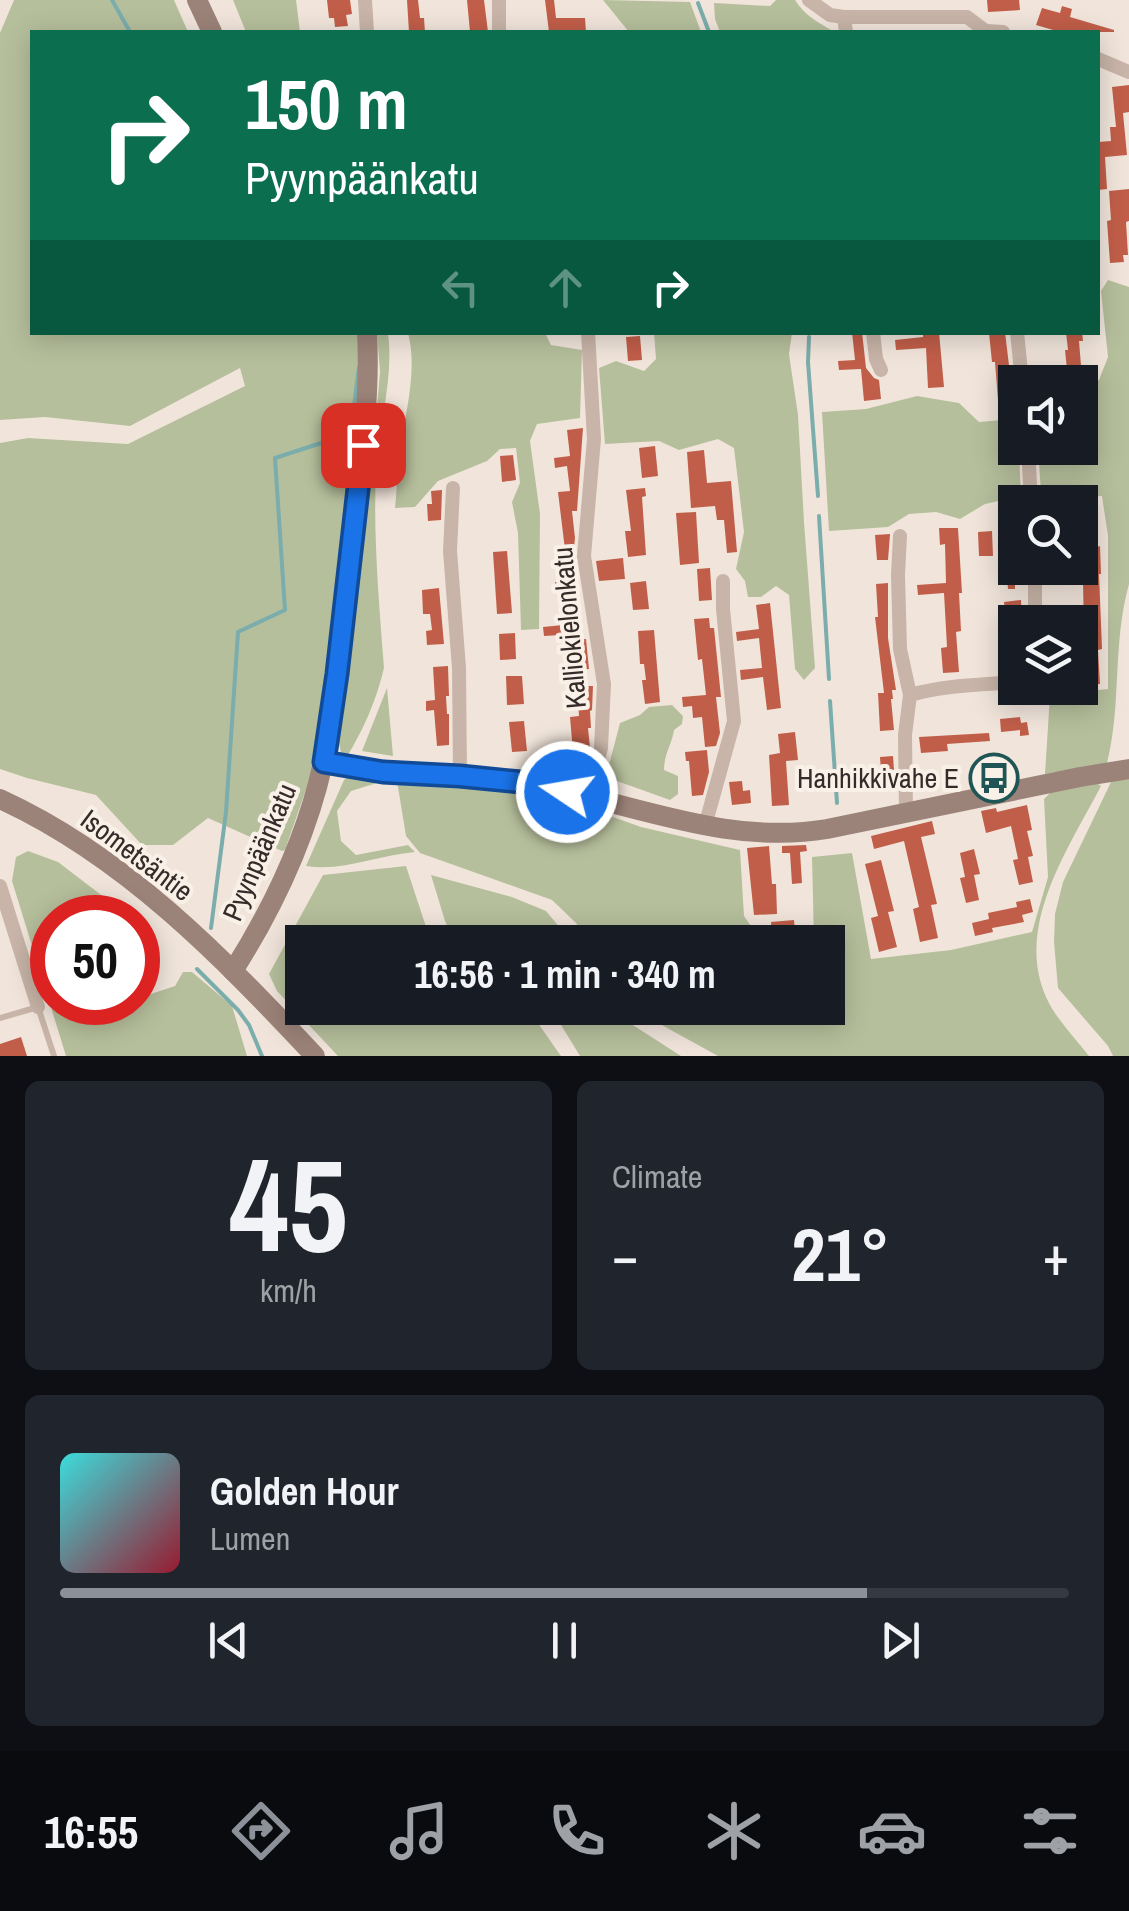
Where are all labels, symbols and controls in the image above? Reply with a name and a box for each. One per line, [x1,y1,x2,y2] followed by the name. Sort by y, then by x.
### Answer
[245,57,408,151] text: 150 m
[80,70,210,200] icon: right
[245,147,479,208] text: Pyynpäänkatu
[433,260,488,315] icon: left
[538,260,593,315] icon: ahead
[643,260,698,315] icon: right
[998,365,1098,705] map controls
[998,365,1098,465] button: sound
[321,403,406,488] pin
[336,418,391,473] icon: arrive
[998,485,1098,585] button: search
[543,546,595,710] street label: Kalliokielonkatu
[998,605,1098,705] button: layers
[515,740,619,844] position arrow
[968,752,1020,804] bus stop icon: Hanhikkivahe E
[797,759,959,797] place label: Hanhikkivahe E
[213,778,305,926] street label: Pyynpäänkatu
[73,800,201,910] street label: Isometsäntie
[30,895,160,1025] speed limit sign: 50
[414,949,716,1000] text: 16:56 · 1 min · 340 m
[229,1116,348,1292] text: 45
[612,1155,702,1198] text: Climate
[791,1203,890,1304] text: 21°
[612,1218,638,1292] text: −
[1043,1218,1069,1292] text: +
[260,1269,317,1312] text: km/h
[210,1466,399,1517] text: Golden Hour
[210,1517,290,1560] text: Lumen
[201,1613,256,1668] icon: previous
[537,1613,592,1668] icon: pause
[873,1613,928,1668] icon: next
[226,1796,296,1866] icon: directions
[384,1796,454,1866] icon: music
[542,1796,612,1866] icon: phone
[699,1796,769,1866] icon: climate
[857,1796,927,1866] icon: car
[1015,1796,1085,1866] icon: filters
[44,1801,138,1862] text: 16:55

